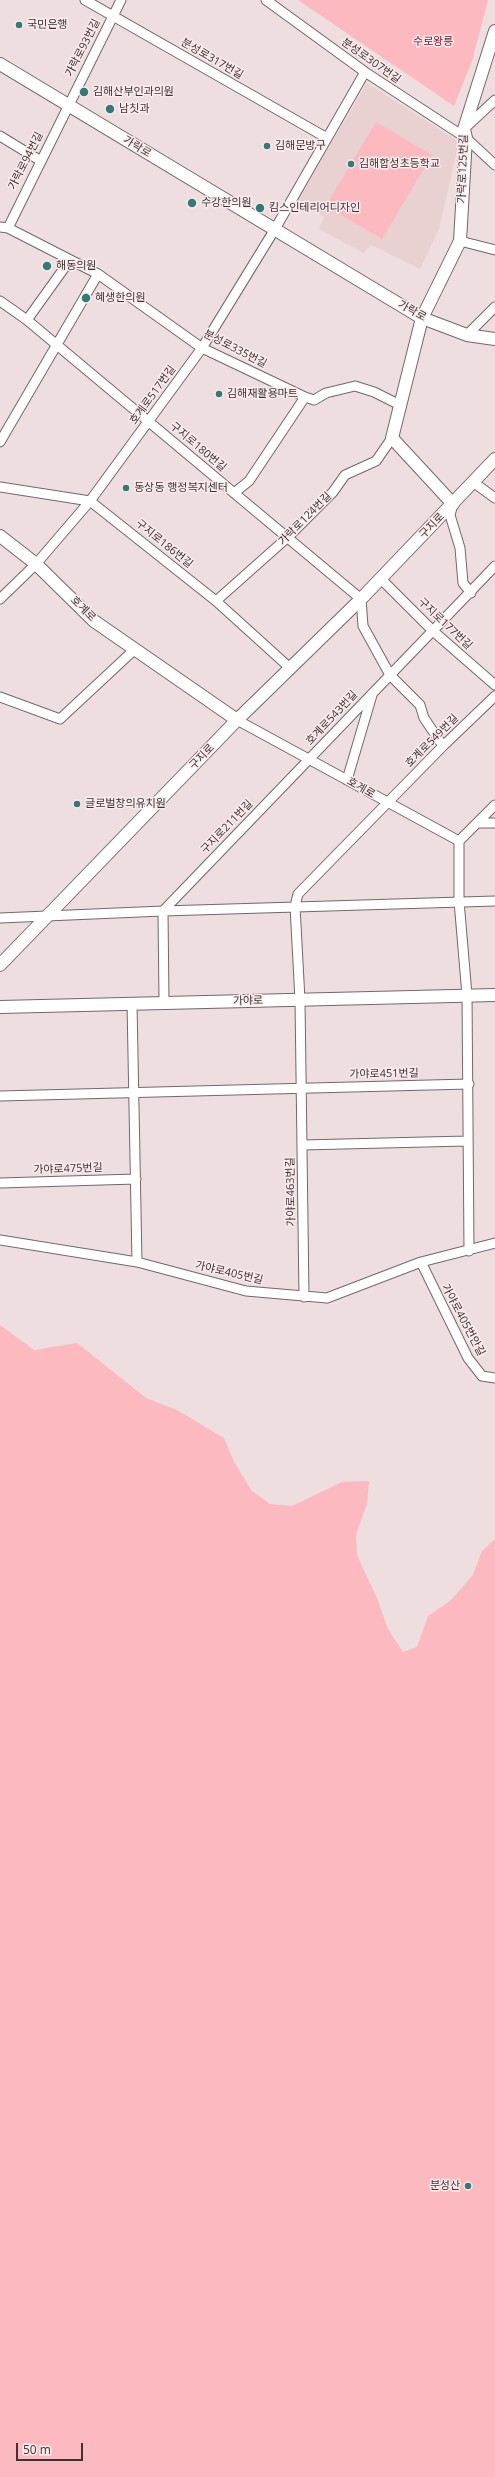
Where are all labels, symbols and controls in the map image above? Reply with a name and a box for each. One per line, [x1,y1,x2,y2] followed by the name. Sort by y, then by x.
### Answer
[63,17,103,79] street label: 가락로93번길
[27,18,67,32] place label: 국민은행
[14,20,24,30] marker: 국민은행
[413,35,453,49] park label: 수로왕릉
[179,36,245,82] street label: 분성로317번길
[339,36,403,86] street label: 분성로307번길
[93,85,174,99] place label: 김해산부인과의원
[78,86,90,98] marker: 김해산부인과의원
[119,102,149,116] place label: 남칫과
[104,103,116,115] marker: 남칫과
[6,130,46,192] street label: 가락로94번길
[121,134,153,160] street label: 가락로
[455,134,471,204] street label: 가락로125번길
[275,139,326,153] place label: 김해문방구
[262,141,272,151] marker: 김해문방구
[359,157,440,171] place label: 김해합성초등학교
[346,159,356,169] marker: 김해합성초등학교
[201,196,252,210] place label: 수강한의원
[186,197,198,209] marker: 수강한의원
[269,201,360,215] place label: 킴스인테리어디자인
[254,202,266,214] marker: 킴스인테리어디자인
[56,259,96,273] place label: 해동의원
[41,260,53,272] marker: 해동의원
[95,291,146,305] place label: 혜생한의원
[80,292,92,304] marker: 혜생한의원
[396,298,428,324] street label: 가락로
[201,327,269,371] street label: 분성로335번길
[127,363,179,427] street label: 호계로517번길
[227,387,298,401] place label: 김해재활용마트
[214,389,224,399] marker: 김해재활용마트
[167,420,229,474] street label: 구지로180번길
[134,481,228,495] place label: 동상동 행정복지센터
[121,483,131,493] marker: 동상동 행정복지센터
[276,490,334,548] street label: 가락로124번길
[417,510,447,542] street label: 구지로
[133,517,195,571] street label: 구지로186번길
[68,594,98,624] street label: 호계로
[415,595,475,653] street label: 구지로177번길
[303,688,361,748] street label: 호계로543번길
[403,712,461,770] street label: 호계로549번길
[187,741,217,773] street label: 구지로
[345,775,377,801] street label: 호계로
[85,797,166,811] place label: 글로벌창의유치원
[198,797,256,857] street label: 구지로211번길
[72,799,82,809] marker: 글로벌창의유치원
[233,994,263,1008] street label: 가야로
[349,1067,419,1081] street label: 가야로451번길
[284,1157,298,1227] street label: 가야로463번길
[33,1161,103,1177] street label: 가야로475번길
[194,1259,264,1287] street label: 가야로405번길
[438,1282,488,1358] street label: 가야로405번안길
[430,2179,460,2193] place label: 분성산
[463,2181,473,2191] marker: 분성산
[18,2435,85,2461] scale bar
[23,2441,51,2458] text: 50 m

